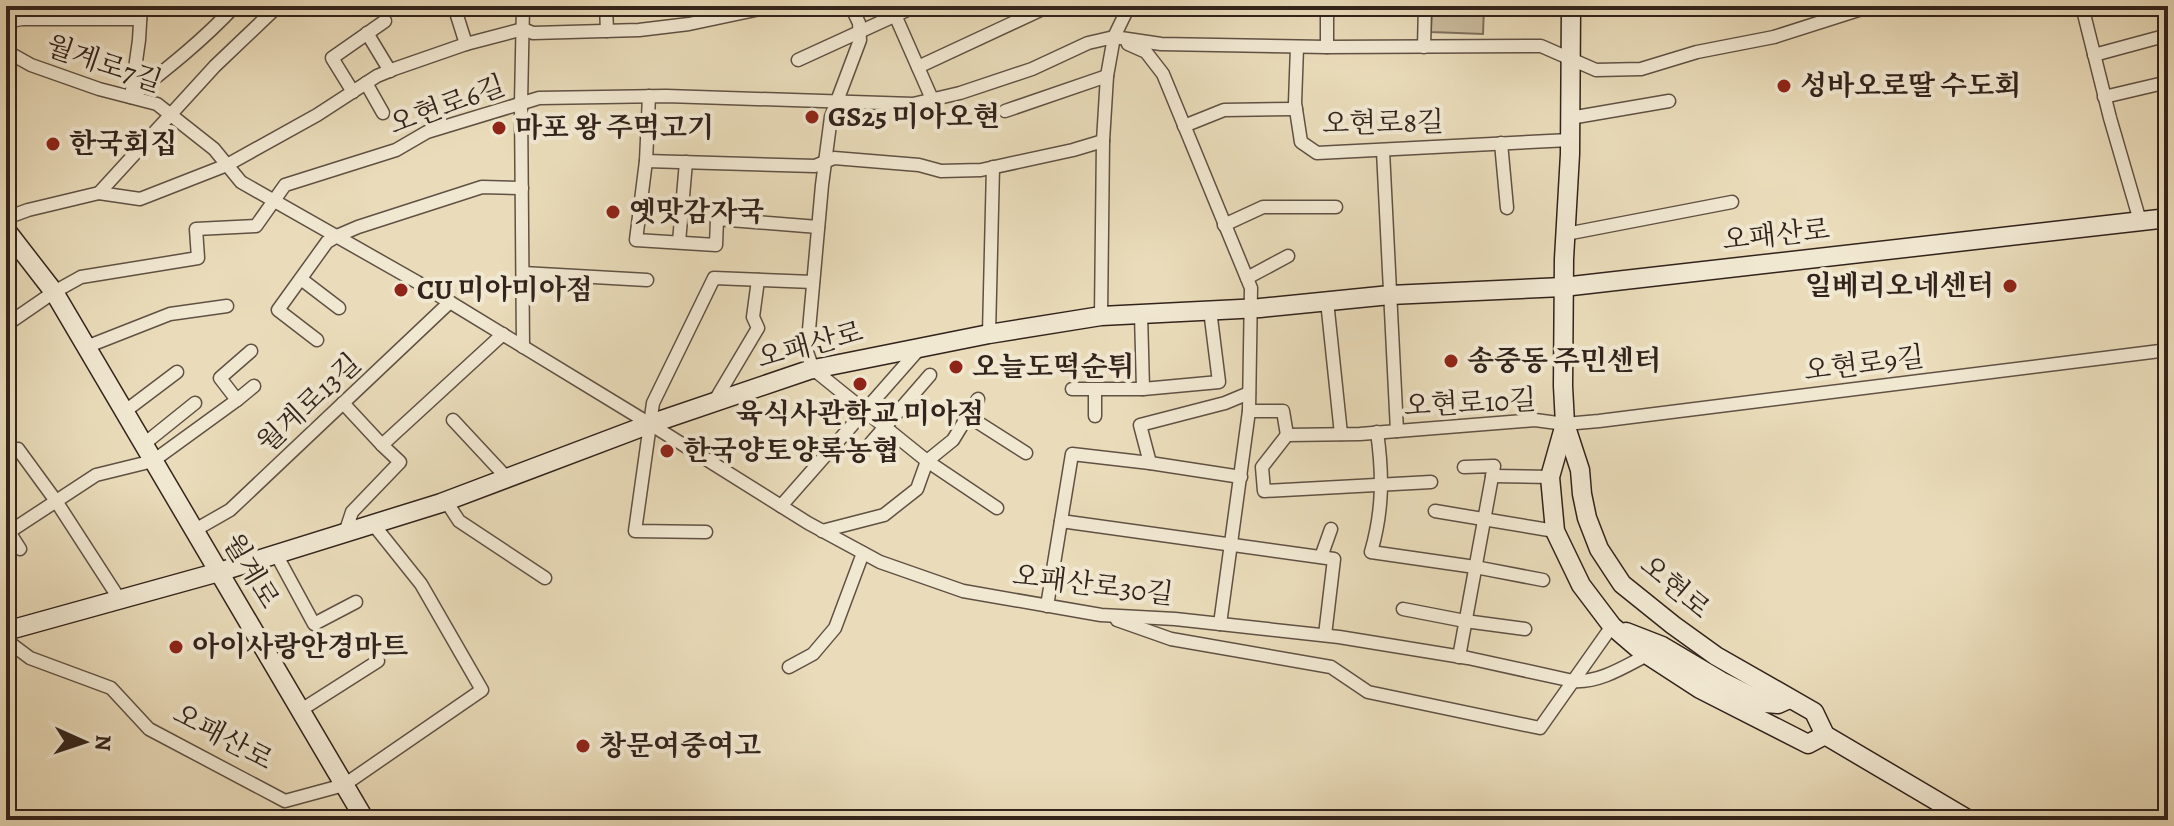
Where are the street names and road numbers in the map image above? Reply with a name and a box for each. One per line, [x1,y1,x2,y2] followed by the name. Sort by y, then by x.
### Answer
[41,27,167,101] street label: 월계로7길
[384,66,510,144] street label: 오현로6길
[1322,103,1444,143] street label: 오현로8길
[1720,210,1832,260] street label: 오패산로
[753,313,867,377] street label: 오패산로
[1802,338,1926,390] street label: 오현로9길
[249,345,369,461] street label: 월계로13길
[1403,381,1537,425] street label: 오현로10길
[214,526,288,616] street label: 월계로
[1632,546,1718,628] street label: 오현로
[1010,556,1176,614] street label: 오패산로30길
[166,695,280,779] street label: 오패산로

